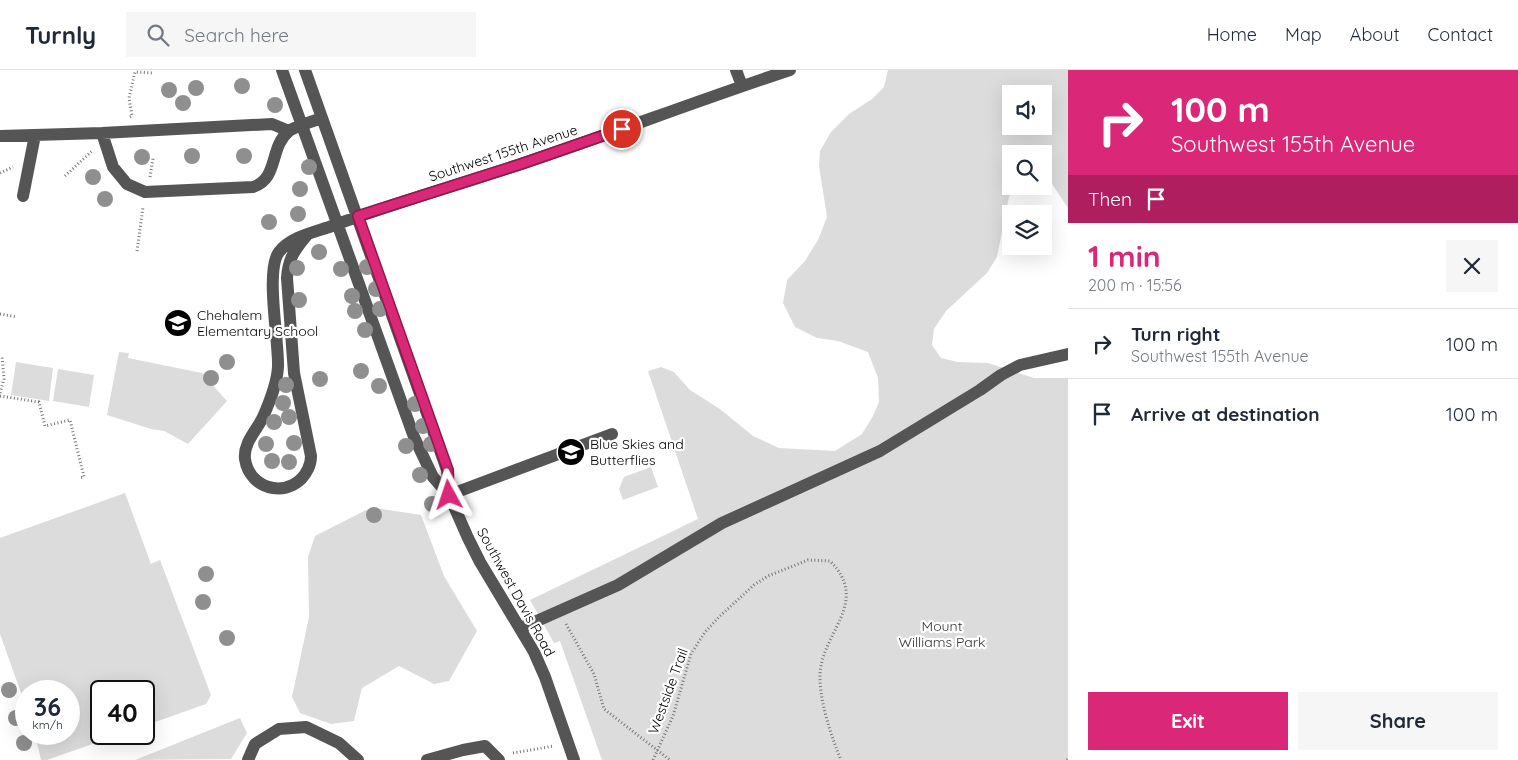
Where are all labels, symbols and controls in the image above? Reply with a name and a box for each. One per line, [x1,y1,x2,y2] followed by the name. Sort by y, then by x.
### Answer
[126,12,476,57] search box
[25,20,96,50] text: Turnly
[144,21,172,49] icon: search
[184,23,289,47] text: Search here
[1207,23,1257,46] text: Home
[1285,23,1322,46] text: Map
[1350,23,1400,46] text: About
[1428,23,1493,46] text: Contact
[1002,85,1052,255] map controls
[1002,85,1052,135] button: sound
[1171,87,1270,131] text: 100 m
[1088,90,1153,155] icon: right
[601,108,643,150] pin
[608,115,636,143] icon: arrive
[426,120,580,186] street label: Southwest 155th Avenue
[1171,130,1415,158] text: Southwest 155th Avenue
[1002,145,1052,195] button: search
[1142,185,1170,213] icon: arrive
[1088,187,1132,211] text: Then
[1002,205,1052,255] button: layers
[1088,237,1161,275] text: 1 min
[1446,240,1498,292] button: close
[1088,275,1182,295] text: 200 m · 15:56
[197,306,318,340] place label: Chehalem Elementary School
[163,308,193,338] school or university icon: Chehalem Elementary School
[1131,322,1220,346] text: Turn right
[1088,330,1116,358] icon: right
[1446,332,1498,356] text: 100 m
[1131,346,1309,366] text: Southwest 155th Avenue
[1088,400,1116,428] icon: arrive
[1131,402,1320,426] text: Arrive at destination
[1446,402,1498,426] text: 100 m
[590,435,684,469] place label: Blue Skies and Butterflies
[556,437,586,467] school or university icon: Blue Skies and Butterflies
[422,468,474,520] position arrow
[473,524,559,660] street label: Southwest Davis Road
[898,617,986,651] park label: Mount Williams Park
[644,646,692,736] street label: Westside Trail
[90,680,155,745] speed limit sign: 40
[34,691,61,722] text: 36
[1088,692,1288,750] button: Exit
[1298,692,1498,750] button: Share
[32,717,63,732] text: km/h

